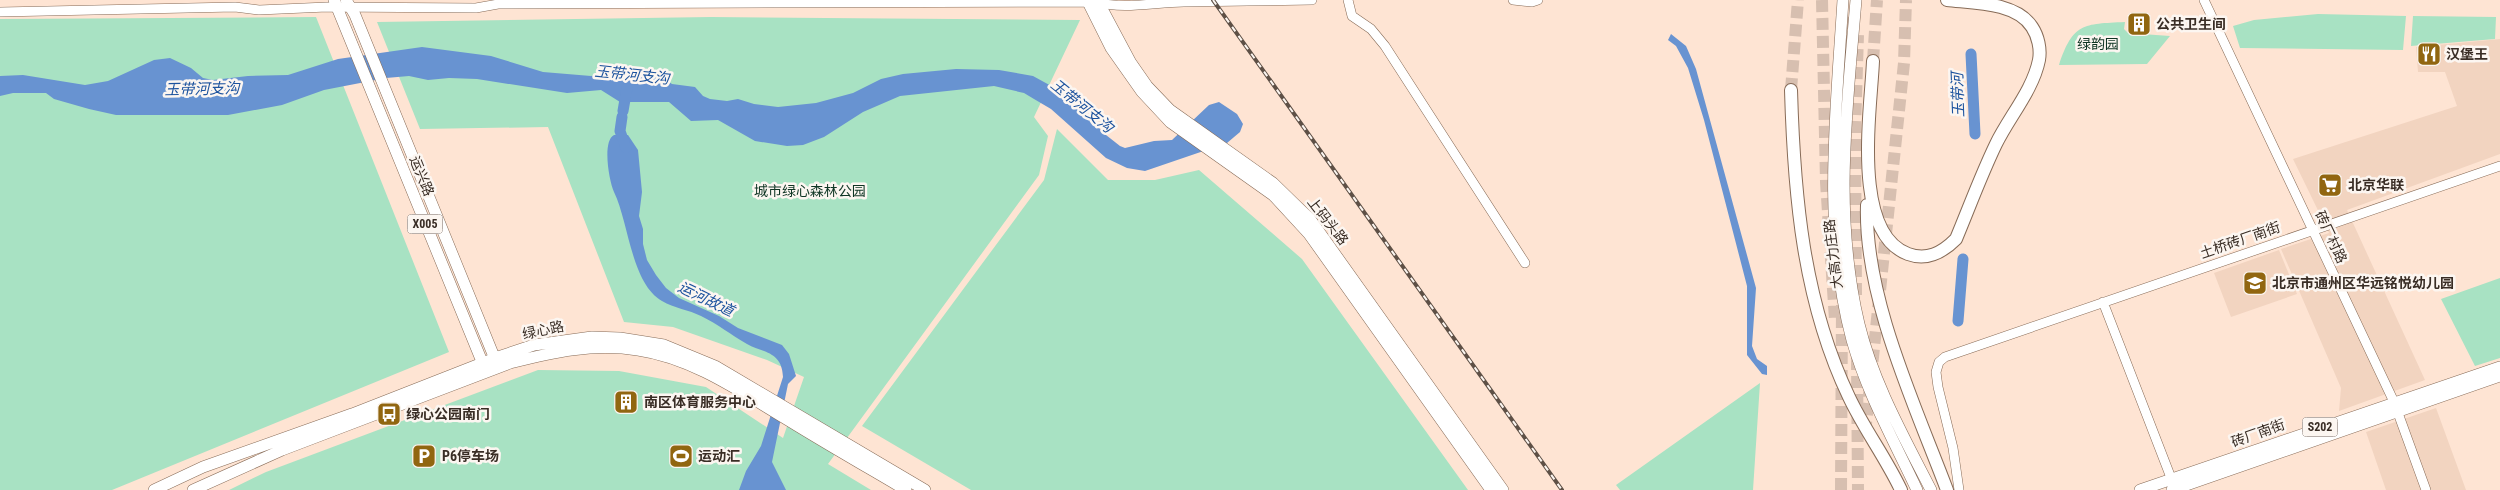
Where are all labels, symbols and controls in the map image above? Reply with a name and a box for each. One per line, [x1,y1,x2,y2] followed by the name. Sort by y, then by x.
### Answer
[2126,11,2152,37] building icon: 公共卫生间
[2156,16,2226,32] place label: 公共卫生间
[2077,36,2119,52] park label: 绿韵园
[2416,41,2442,67] restaurant icon: 汉堡王
[2446,46,2488,62] place label: 汉堡王
[594,62,672,88] water label: 玉带河支沟
[1948,69,1968,118] water label: 玉带河
[1047,75,1118,138] water label: 玉带河支沟
[164,79,242,99] water label: 玉带河支沟
[407,154,437,198] street label: 运兴路
[2317,172,2343,198] supermarket icon: 北京华联
[2348,177,2404,193] place label: 北京华联
[754,183,866,199] park label: 城市绿心森林公园
[1304,194,1352,248] street label: 上码头路
[2312,208,2350,266] street label: 砖厂村路
[408,214,442,233] road number: X005
[1821,218,1845,290] street label: 大高力庄路
[2198,219,2282,261] street label: 土桥砖厂南街
[2242,270,2268,296] school or university icon: 北京市通州区华远铭悦幼儿园
[2272,275,2454,291] place label: 北京市通州区华远铭悦幼儿园
[675,278,739,321] water label: 运河故道
[521,318,565,342] street label: 绿心路
[613,389,639,415] building icon: 南区体育服务中心
[644,394,756,410] place label: 南区体育服务中心
[376,401,402,427] bus stop icon: 绿心公园南门
[406,406,490,422] place label: 绿心公园南门
[2229,416,2287,450] street label: 砖厂南街
[2302,418,2338,437] road number: S202
[411,443,437,469] parking icon: P6停车场
[668,443,694,469] sports icon: 运动汇
[442,448,499,464] place label: P6停车场
[698,448,740,464] place label: 运动汇

